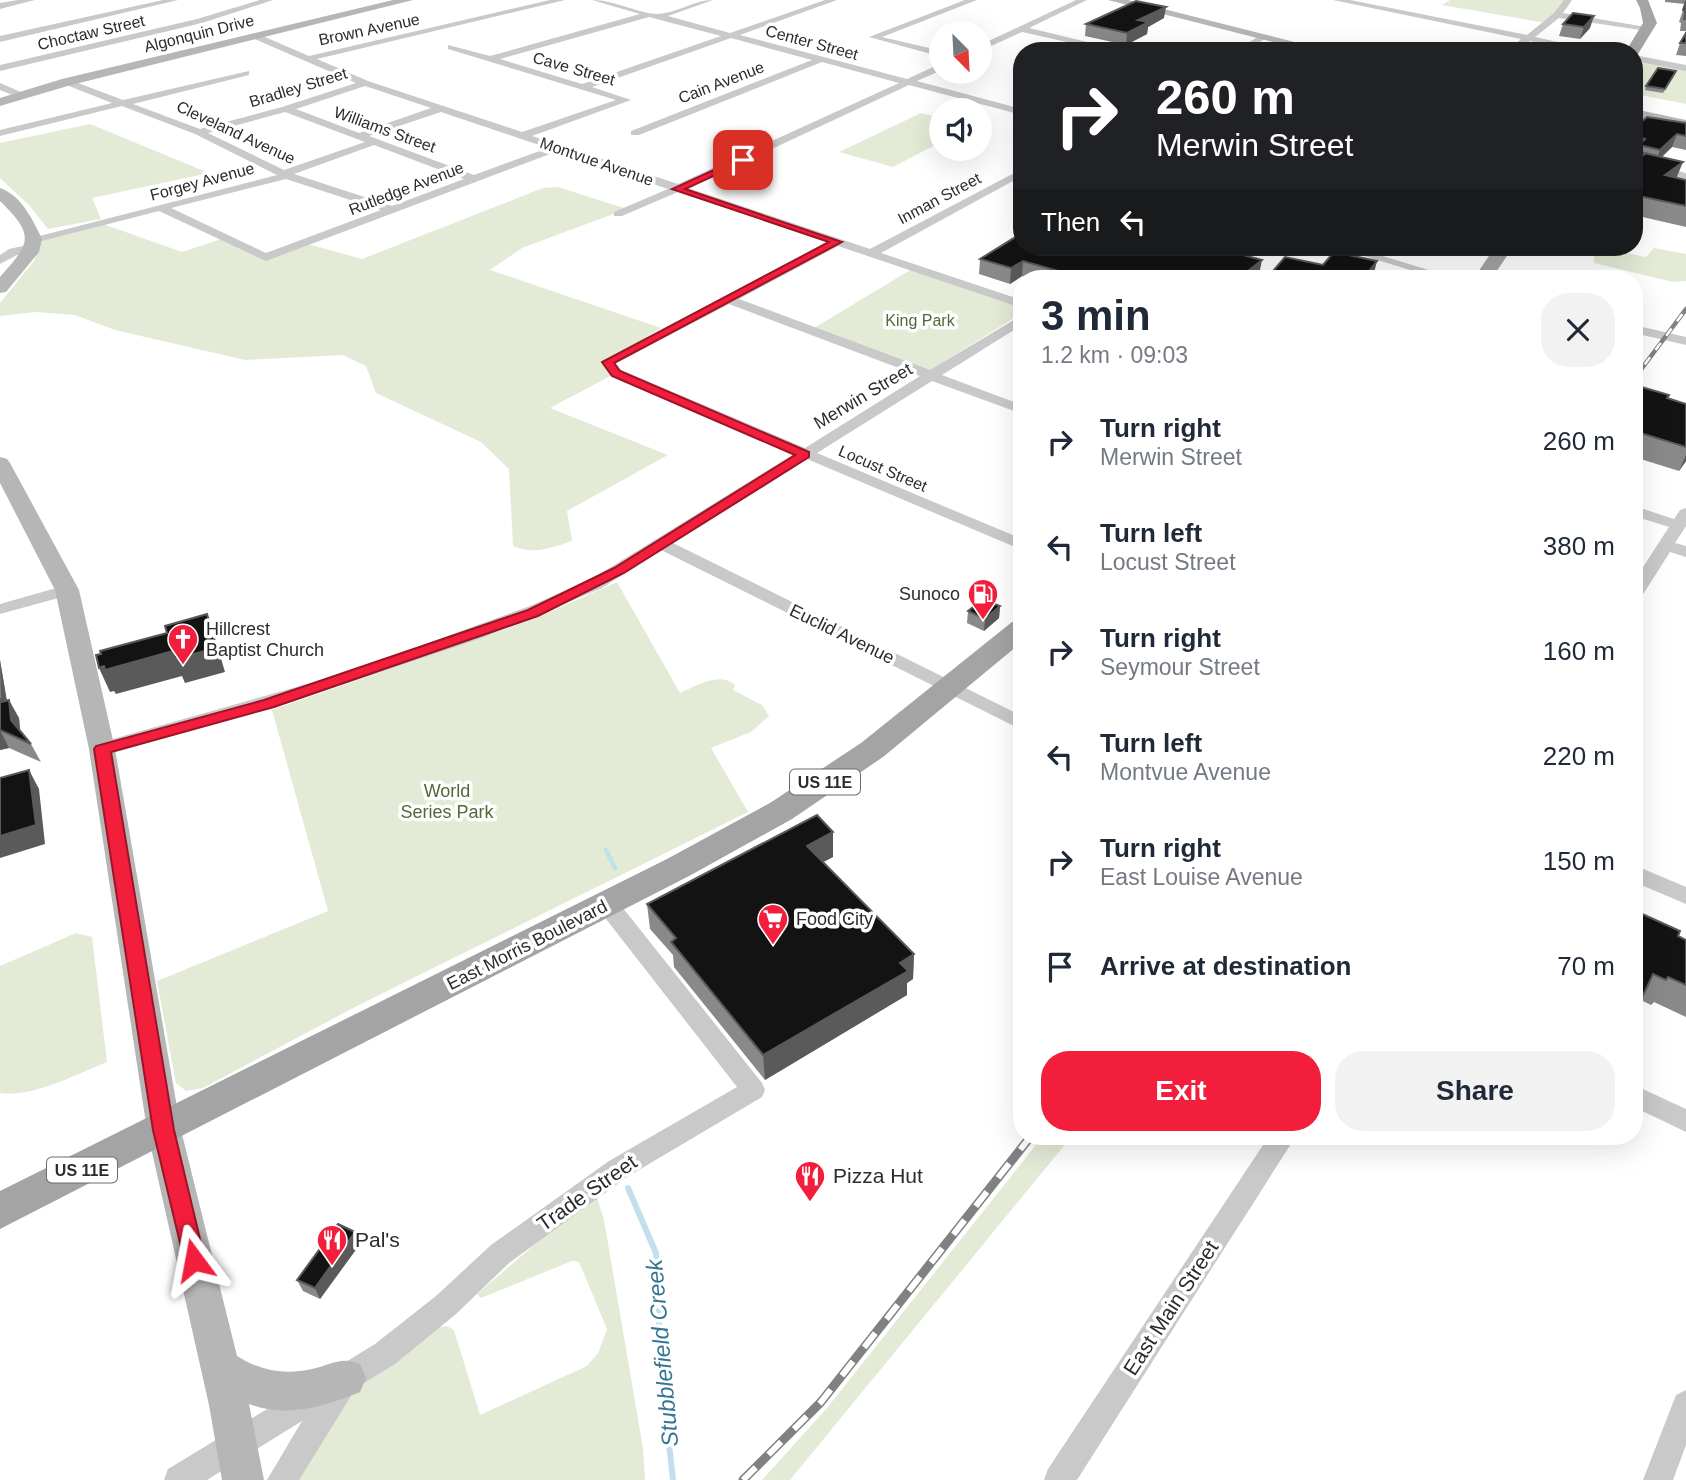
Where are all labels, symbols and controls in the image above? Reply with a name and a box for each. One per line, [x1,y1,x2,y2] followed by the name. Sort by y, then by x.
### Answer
[317,10,421,48] street label: Brown Avenue
[36,12,147,53] street label: Choctaw Street
[142,12,256,55] street label: Algonquin Drive
[929,21,992,84] north arrow
[929,21,992,161] map controls
[764,22,861,63] street label: Center Street
[531,49,617,88] street label: Cave Street
[676,58,767,107] street label: Cain Avenue
[247,64,350,110] street label: Bradley Street
[1041,70,1132,161] icon: right
[1156,70,1295,124] text: 260 m
[174,98,298,167] street label: Cleveland Avenue
[929,98,992,161] button: sound
[332,103,438,156] street label: Williams Street
[1156,127,1353,163] text: Merwin Street
[713,130,773,190] pin
[538,134,656,189] street label: Montvue Avenue
[724,141,762,179] icon: arrive
[148,159,256,204] street label: Forgey Avenue
[346,159,466,218] street label: Rutledge Avenue
[895,169,984,227] street label: Inman Street
[1114,203,1152,241] icon: left
[1041,207,1100,237] text: Then
[1041,292,1151,339] text: 3 min
[1541,293,1615,367] button: close
[885,312,956,329] park label: King Park
[1041,342,1188,368] text: 1.2 km · 09:03
[810,359,916,433] street label: Merwin Street
[1100,413,1221,443] text: Turn right
[1041,423,1079,461] icon: right
[1543,426,1615,456] text: 260 m
[836,442,930,495] street label: Locust Street
[1100,444,1242,470] text: Merwin Street
[1100,518,1202,548] text: Turn left
[1041,528,1079,566] icon: left
[1543,531,1615,561] text: 380 m
[1100,549,1236,575] text: Locust Street
[966,577,1000,621] fuel station icon: Sunoco
[899,584,960,604] place label: Sunoco
[786,600,898,668] street label: Euclid Avenue
[206,619,324,660] place label: Hillcrest Baptist Church
[166,622,200,666] church icon: Hillcrest Baptist Church
[1100,623,1221,653] text: Turn right
[1041,633,1079,671] icon: right
[1543,636,1615,666] text: 160 m
[1100,654,1260,680] text: Seymour Street
[1100,728,1202,758] text: Turn left
[1041,738,1079,776] icon: left
[1543,741,1615,771] text: 220 m
[1100,759,1271,785] text: Montvue Avenue
[790,769,860,794] road number: US 11E
[400,781,495,822] park label: World Series Park
[1100,833,1221,863] text: Turn right
[1041,843,1079,881] icon: right
[1543,846,1615,876] text: 150 m
[1100,864,1303,890] text: East Louise Avenue
[444,896,610,994] street label: East Morris Boulevard
[756,902,790,946] supermarket icon: Food City
[796,909,873,929] place label: Food City
[1041,948,1079,986] icon: arrive
[1100,951,1351,981] text: Arrive at destination
[1557,951,1615,981] text: 70 m
[1041,1051,1321,1131] button: Exit
[1335,1051,1615,1131] button: Share
[533,1150,641,1235] street label: Trade Street
[47,1158,117,1182] road number: US 11E
[793,1159,827,1203] restaurant icon: Pizza Hut
[833,1164,923,1187] place label: Pizza Hut
[157,1223,231,1297] position arrow
[315,1223,349,1267] restaurant icon: Pal's
[355,1228,400,1251] place label: Pal's
[1119,1236,1223,1379] street label: East Main Street
[641,1257,683,1448] water label: Stubblefield Creek

